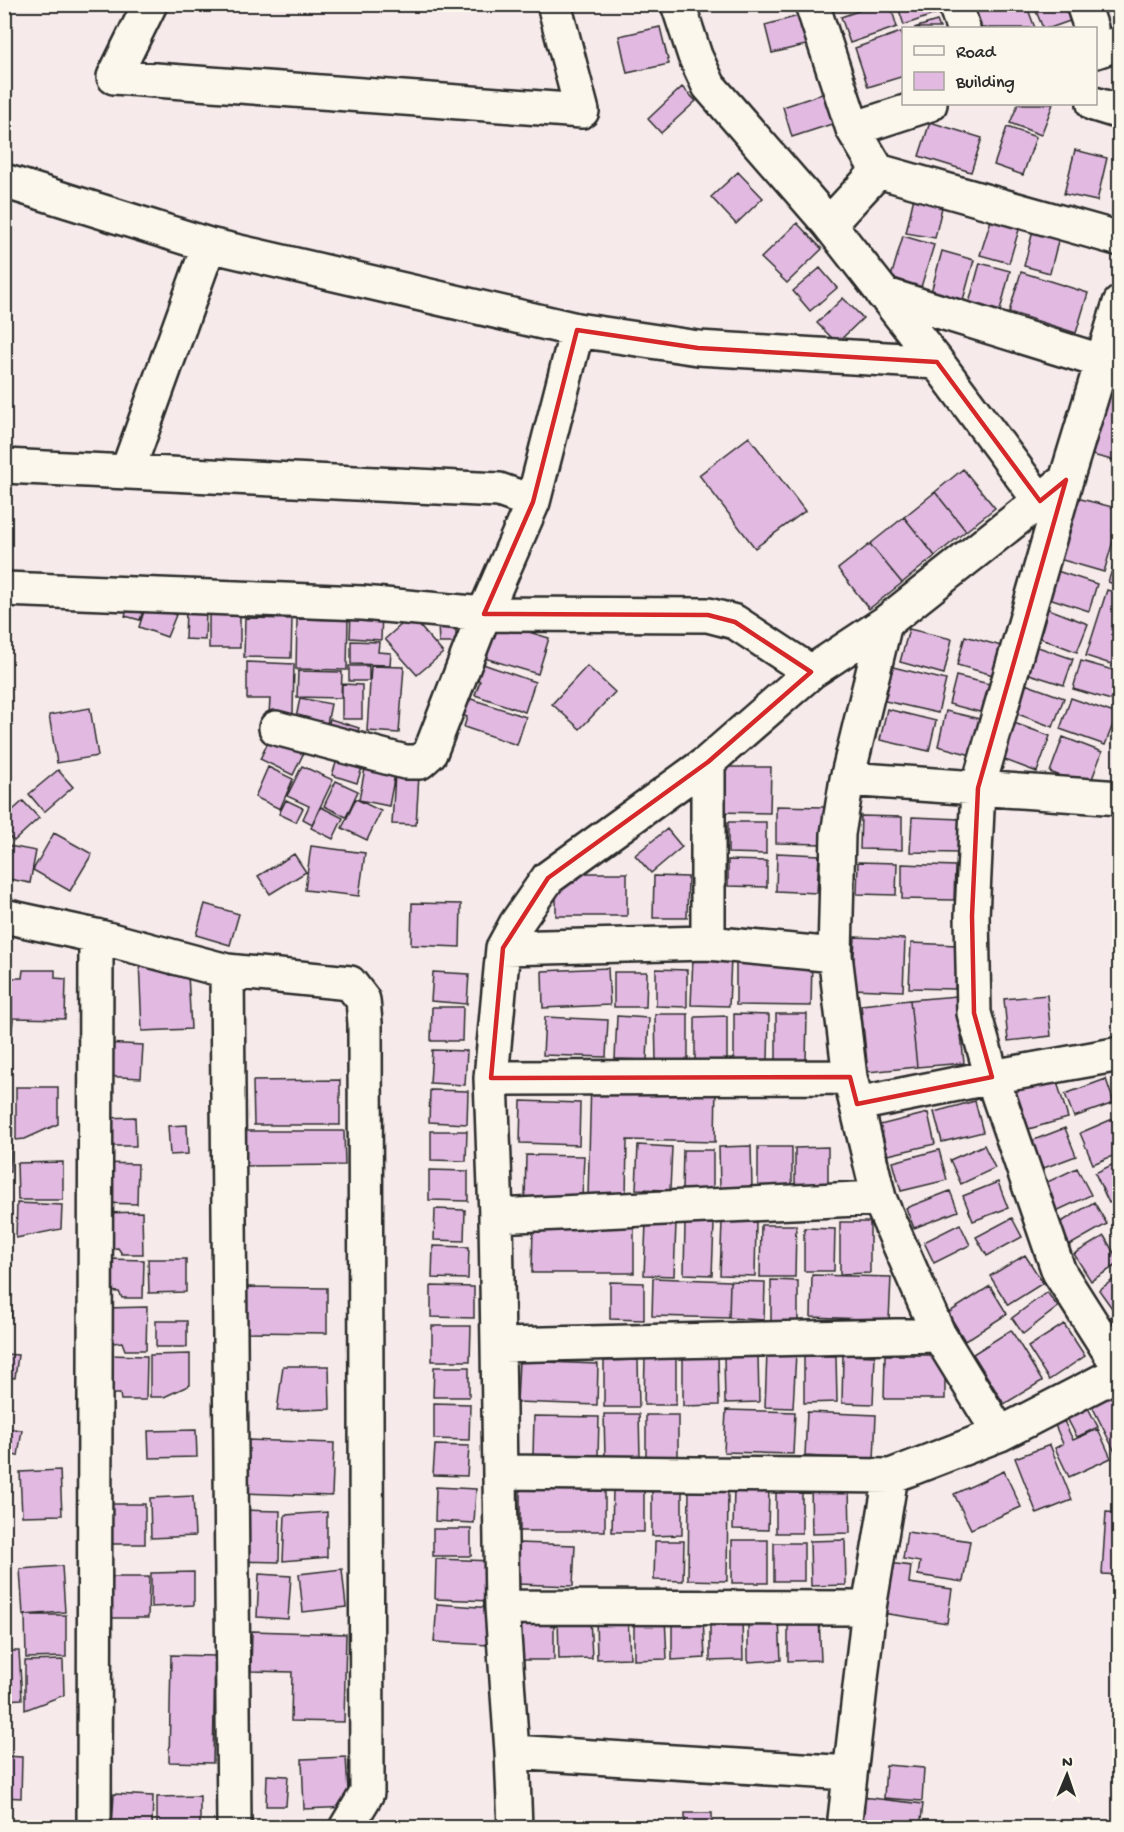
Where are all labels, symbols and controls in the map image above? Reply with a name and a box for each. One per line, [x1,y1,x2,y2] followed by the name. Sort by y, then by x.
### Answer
[902,27,1097,105] legend
[956,43,997,64] text: Road
[955,73,1015,94] text: Building
[1037,1745,1097,1805] north arrow
[1062,1754,1074,1773] text: N

